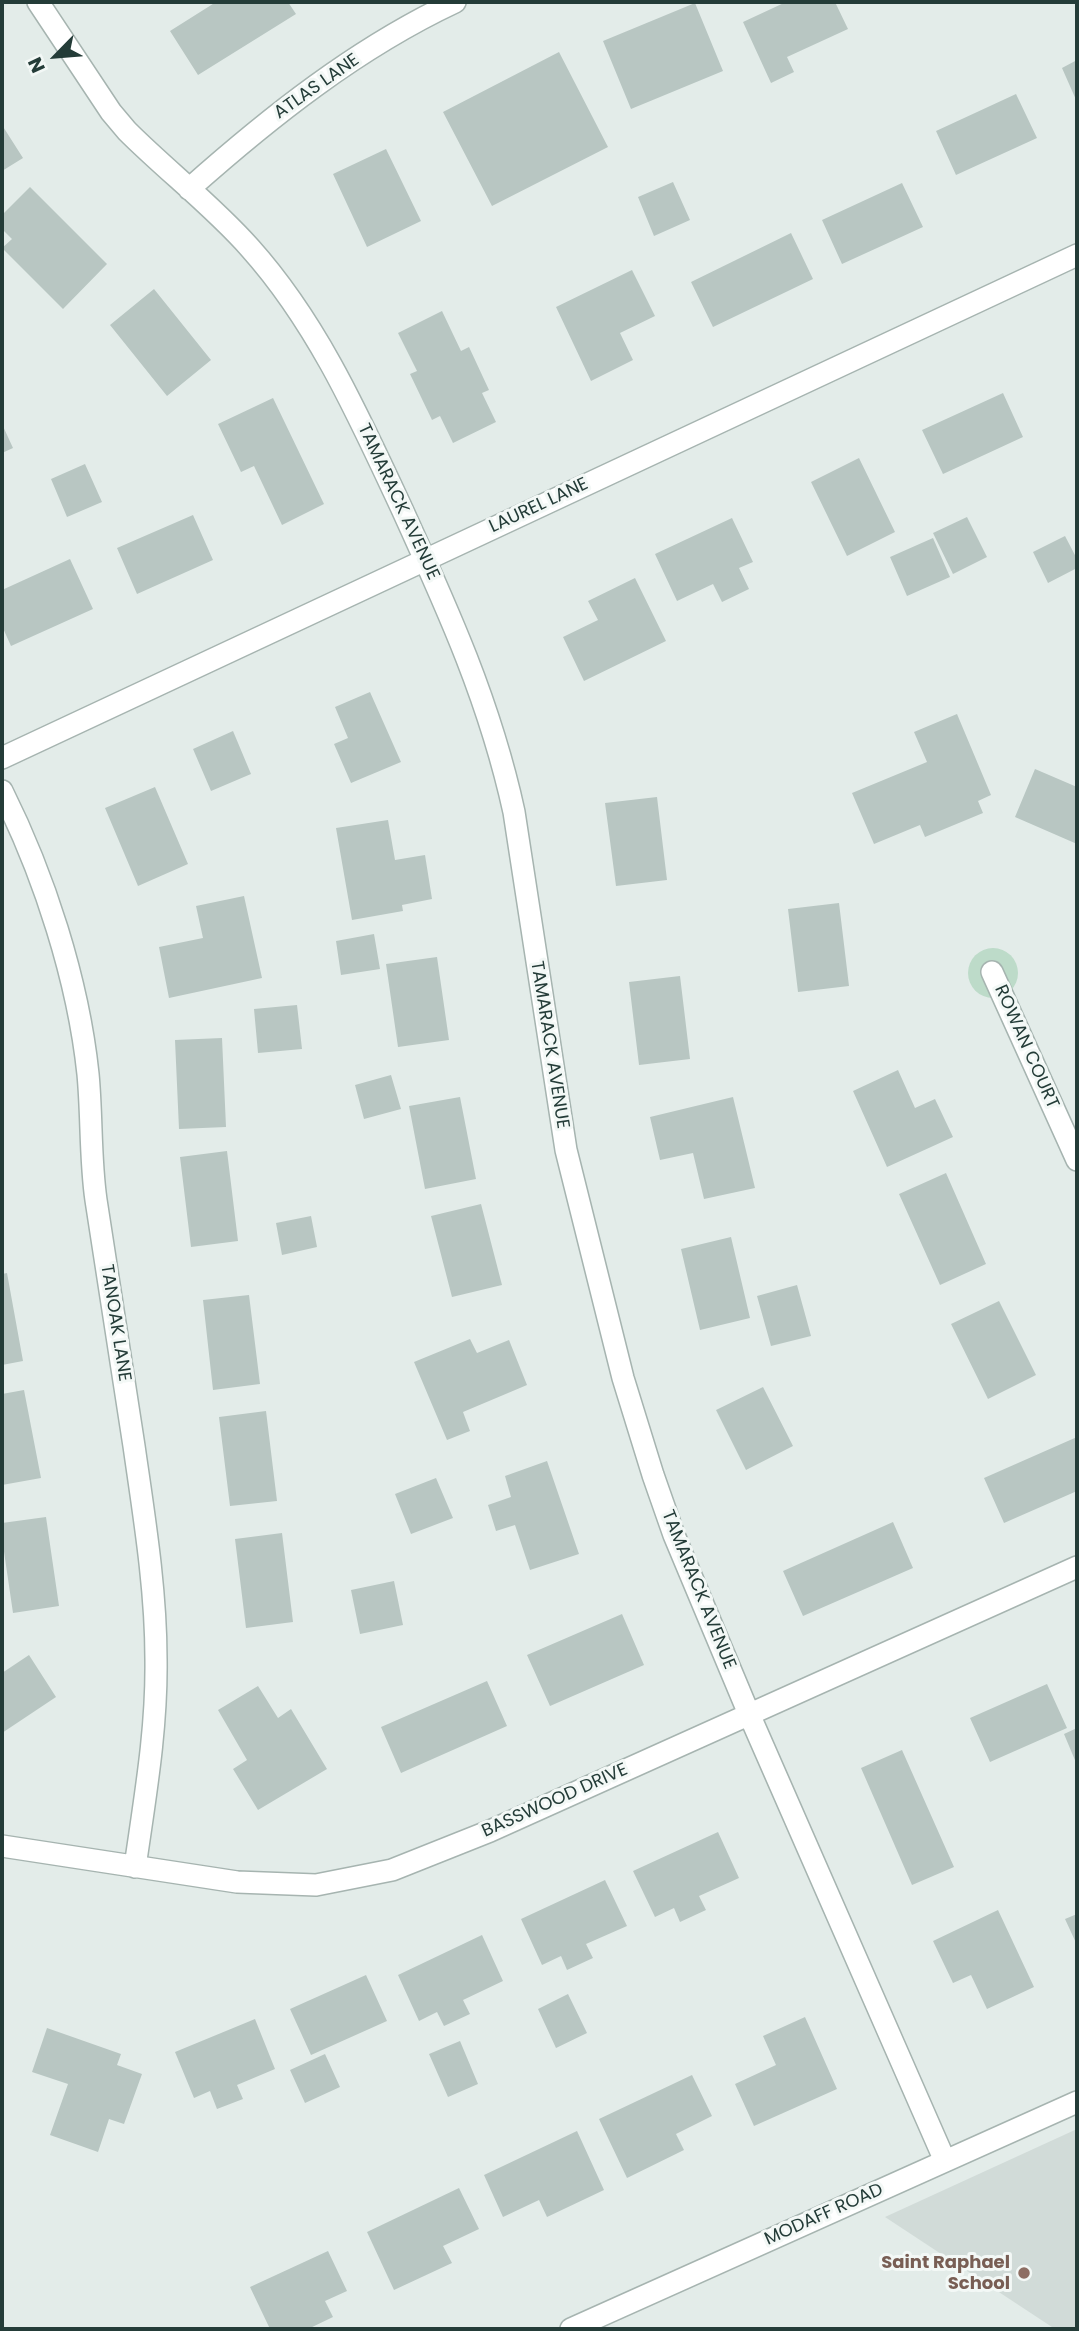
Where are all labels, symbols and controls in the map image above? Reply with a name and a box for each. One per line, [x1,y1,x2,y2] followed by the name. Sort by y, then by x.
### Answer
[21,21,91,91] north arrow
[270,50,364,124] street label: ATLAS LANE
[21,53,52,77] text: N
[352,421,444,583] street label: TAMARACK AVENUE
[486,474,592,538] street label: LAUREL LANE
[525,960,573,1130] street label: TAMARACK AVENUE
[989,982,1063,1112] street label: ROWAN COURT
[95,1263,135,1383] street label: TANOAK LANE
[656,1507,740,1673] street label: TAMARACK AVENUE
[479,1759,631,1843] street label: BASSWOOD DRIVE
[761,2179,887,2251] street label: MODAFF ROAD
[881,2252,1010,2294] place label: Saint Raphael School
[1016,2265,1032,2281] marker: Saint Raphael School

